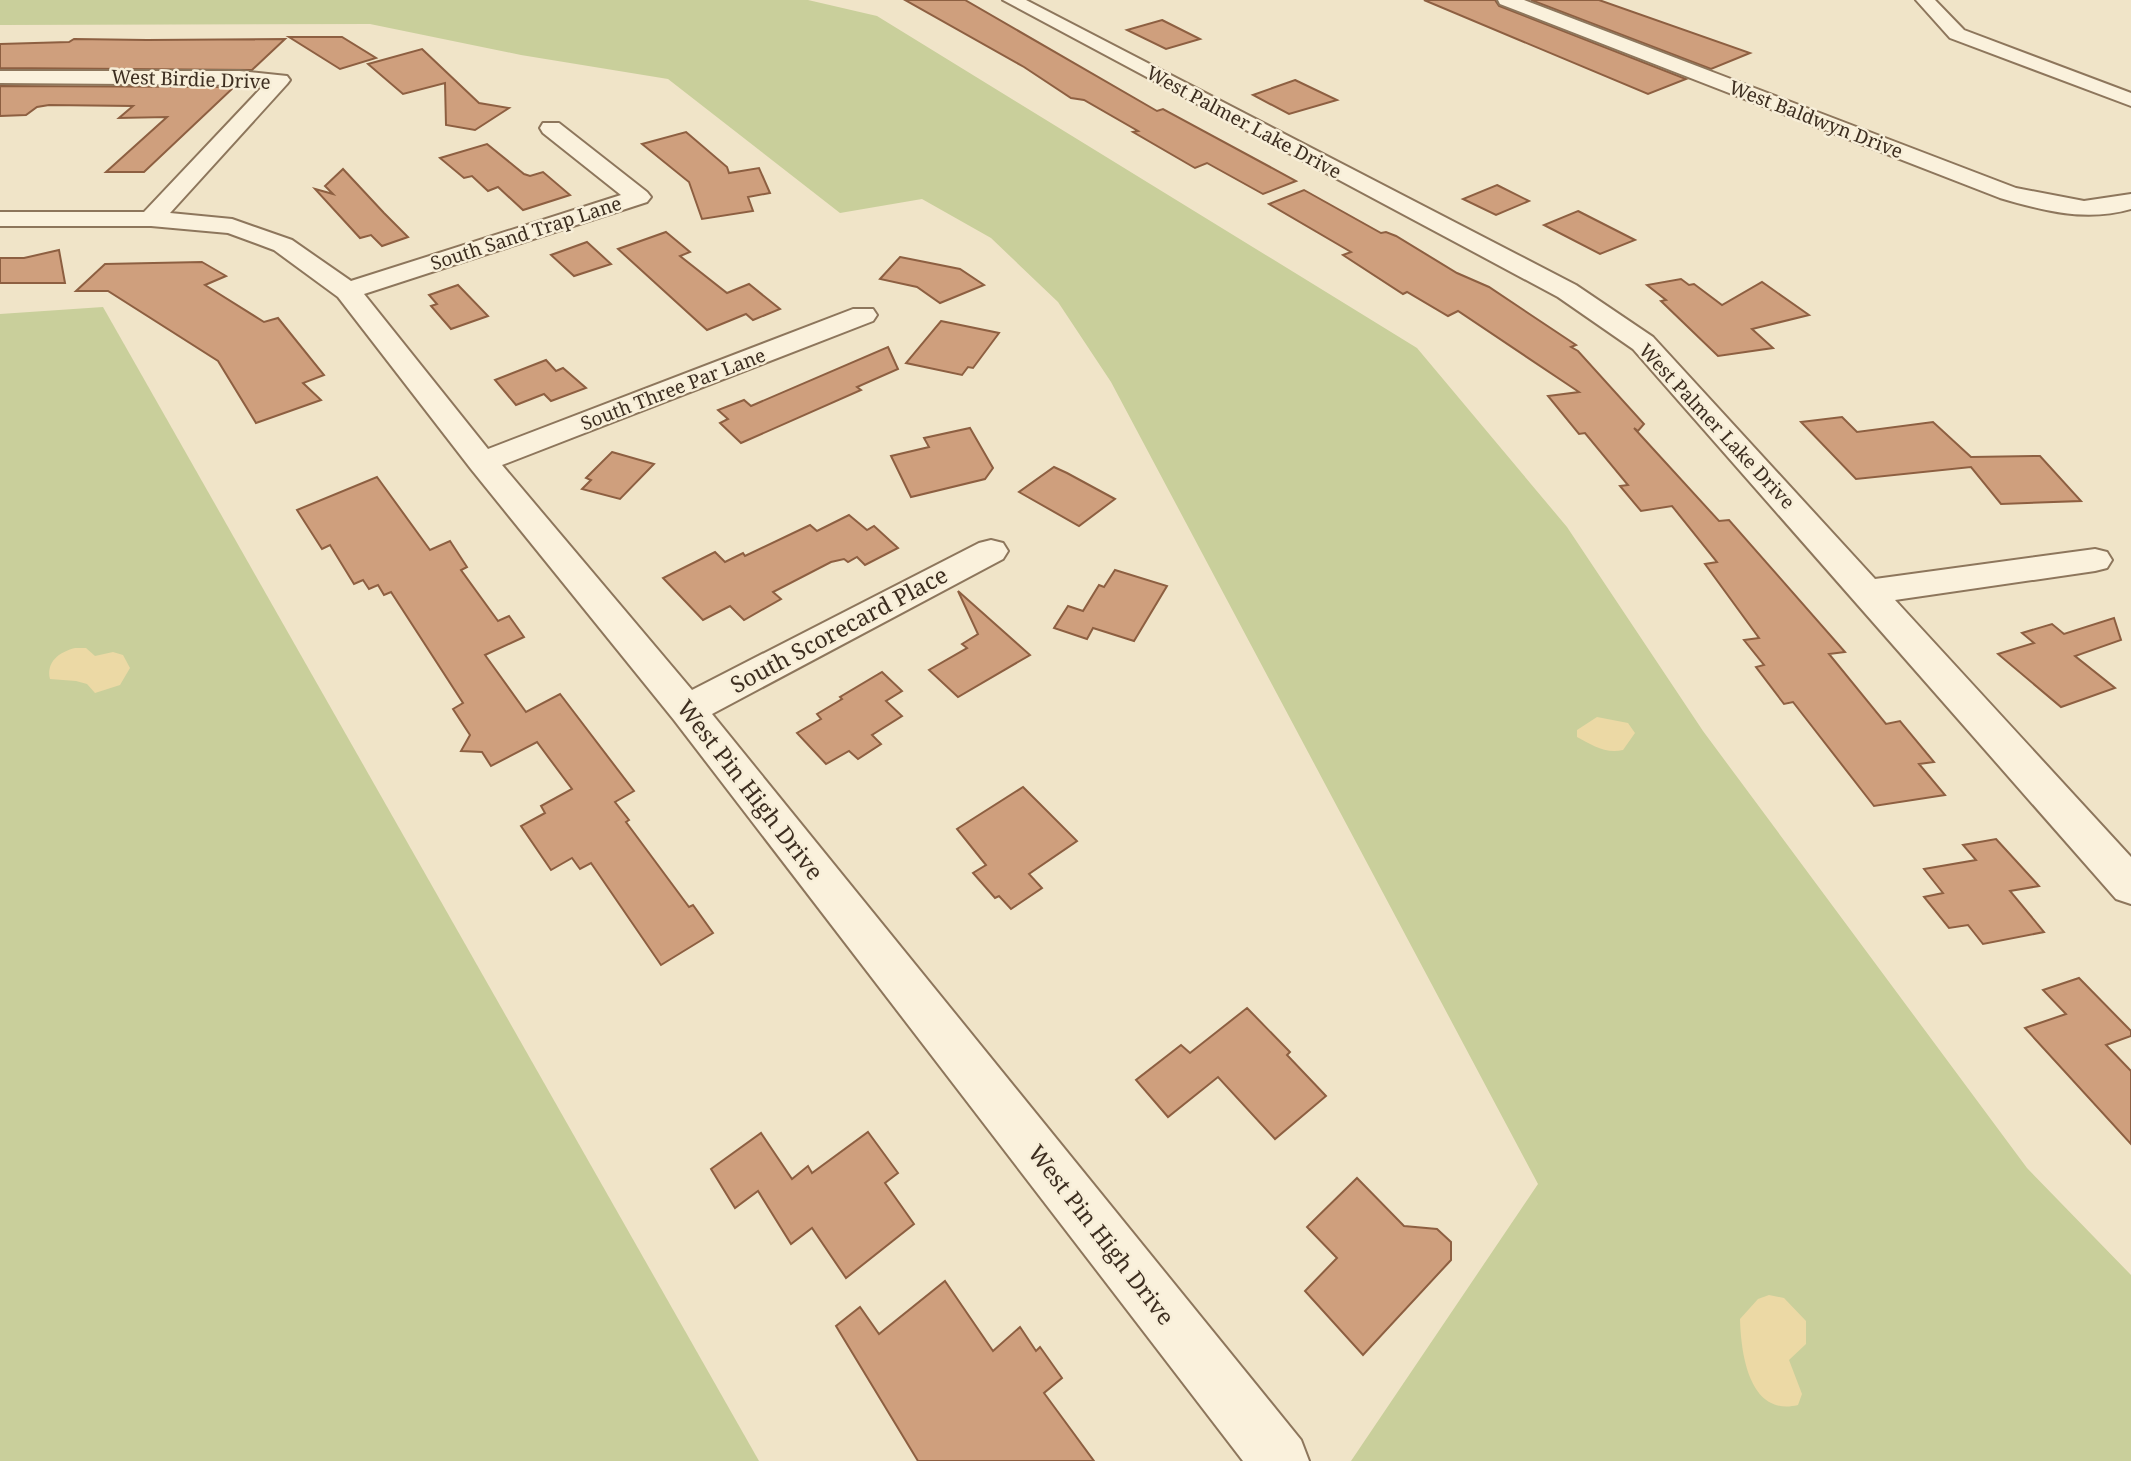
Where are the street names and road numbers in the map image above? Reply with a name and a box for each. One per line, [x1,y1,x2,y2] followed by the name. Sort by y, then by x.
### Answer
[1142,59,1346,185] street label: West Palmer Lake Drive
[111,63,271,95] street label: West Birdie Drive
[1725,74,1907,164] street label: West Baldwyn Drive
[427,190,625,276] street label: South Sand Trap Lane
[1633,338,1801,514] street label: West Palmer Lake Drive
[577,342,769,436] street label: South Three Par Lane
[724,558,953,700] street label: South Scorecard Place
[670,693,831,886] street label: West Pin High Drive
[1021,1138,1182,1331] street label: West Pin High Drive

